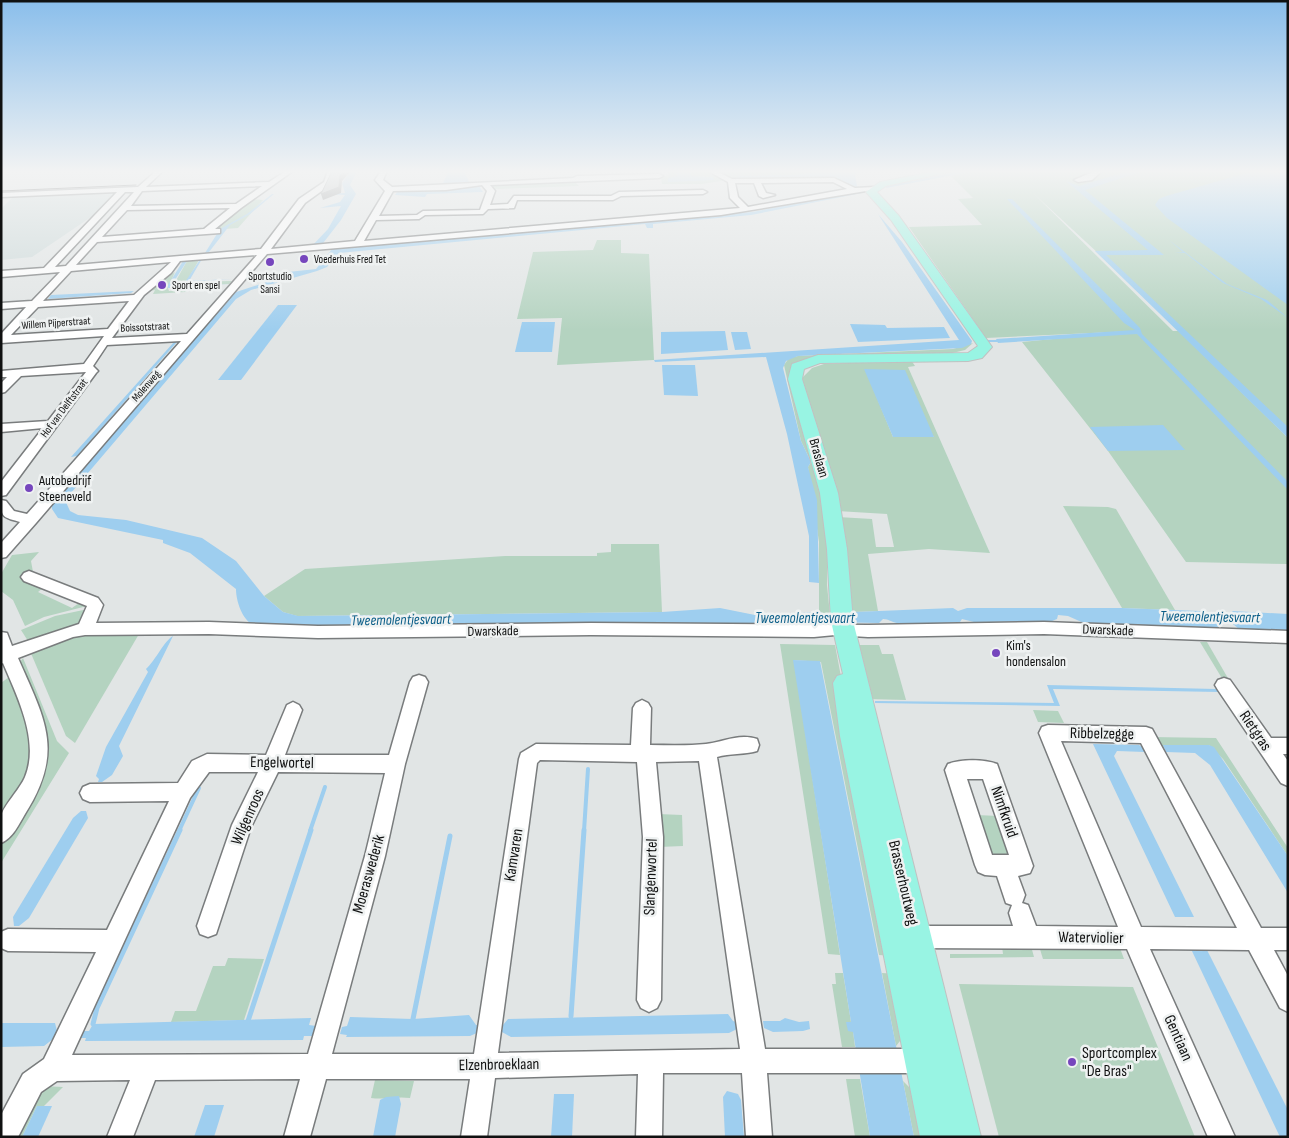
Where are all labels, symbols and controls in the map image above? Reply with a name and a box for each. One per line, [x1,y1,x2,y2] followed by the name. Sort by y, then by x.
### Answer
[298,253,310,265] marker: Voederhuis Fred Tet
[314,253,387,266] place label: Voederhuis Fred Tet
[264,256,276,268] marker: Sportstudio Sansi
[248,270,292,296] place label: Sportstudio Sansi
[156,279,168,291] marker: Sport en spel
[172,279,220,292] place label: Sport en spel
[21,314,92,332] street label: Willem Pijperstraat
[120,319,171,335] street label: Boissotstraat
[129,367,164,404] street label: Molenweg
[38,376,91,440] street label: Hof van Delftstraat
[805,437,833,479] street label: Braslaan
[38,472,92,505] place label: Autobedrijf Steeneveld
[23,482,35,494] marker: Autobedrijf Steeneveld
[1160,607,1261,627] water label: Tweemolentjesvaart
[755,609,856,628] water label: Tweemolentjesvaart
[351,610,452,630] water label: Tweemolentjesvaart
[1082,621,1134,639] street label: Dwarskade
[467,622,519,640] street label: Dwarskade
[1006,637,1066,670] place label: Kim's hondensalon
[990,647,1002,659] marker: Kim's hondensalon
[1235,707,1275,755] street label: Rietgras
[1070,724,1134,744] street label: Ribbelzegge
[250,753,314,773] street label: Engelwortel
[986,784,1022,840] street label: Nimfkruid
[227,786,269,848] street label: Wilgenroos
[500,827,528,883] street label: Kamvaren
[349,832,389,916] street label: Moeraswederik
[640,838,662,916] street label: Slangenwortel
[884,839,922,927] street label: Brasserhoutweg
[1058,928,1124,948] street label: Waterviolier
[1159,1012,1197,1064] street label: Gentiaan
[1082,1044,1157,1081] place label: Sportcomplex "De Bras"
[458,1055,540,1075] street label: Elzenbroeklaan
[1066,1056,1078,1068] marker: Sportcomplex "De Bras"

